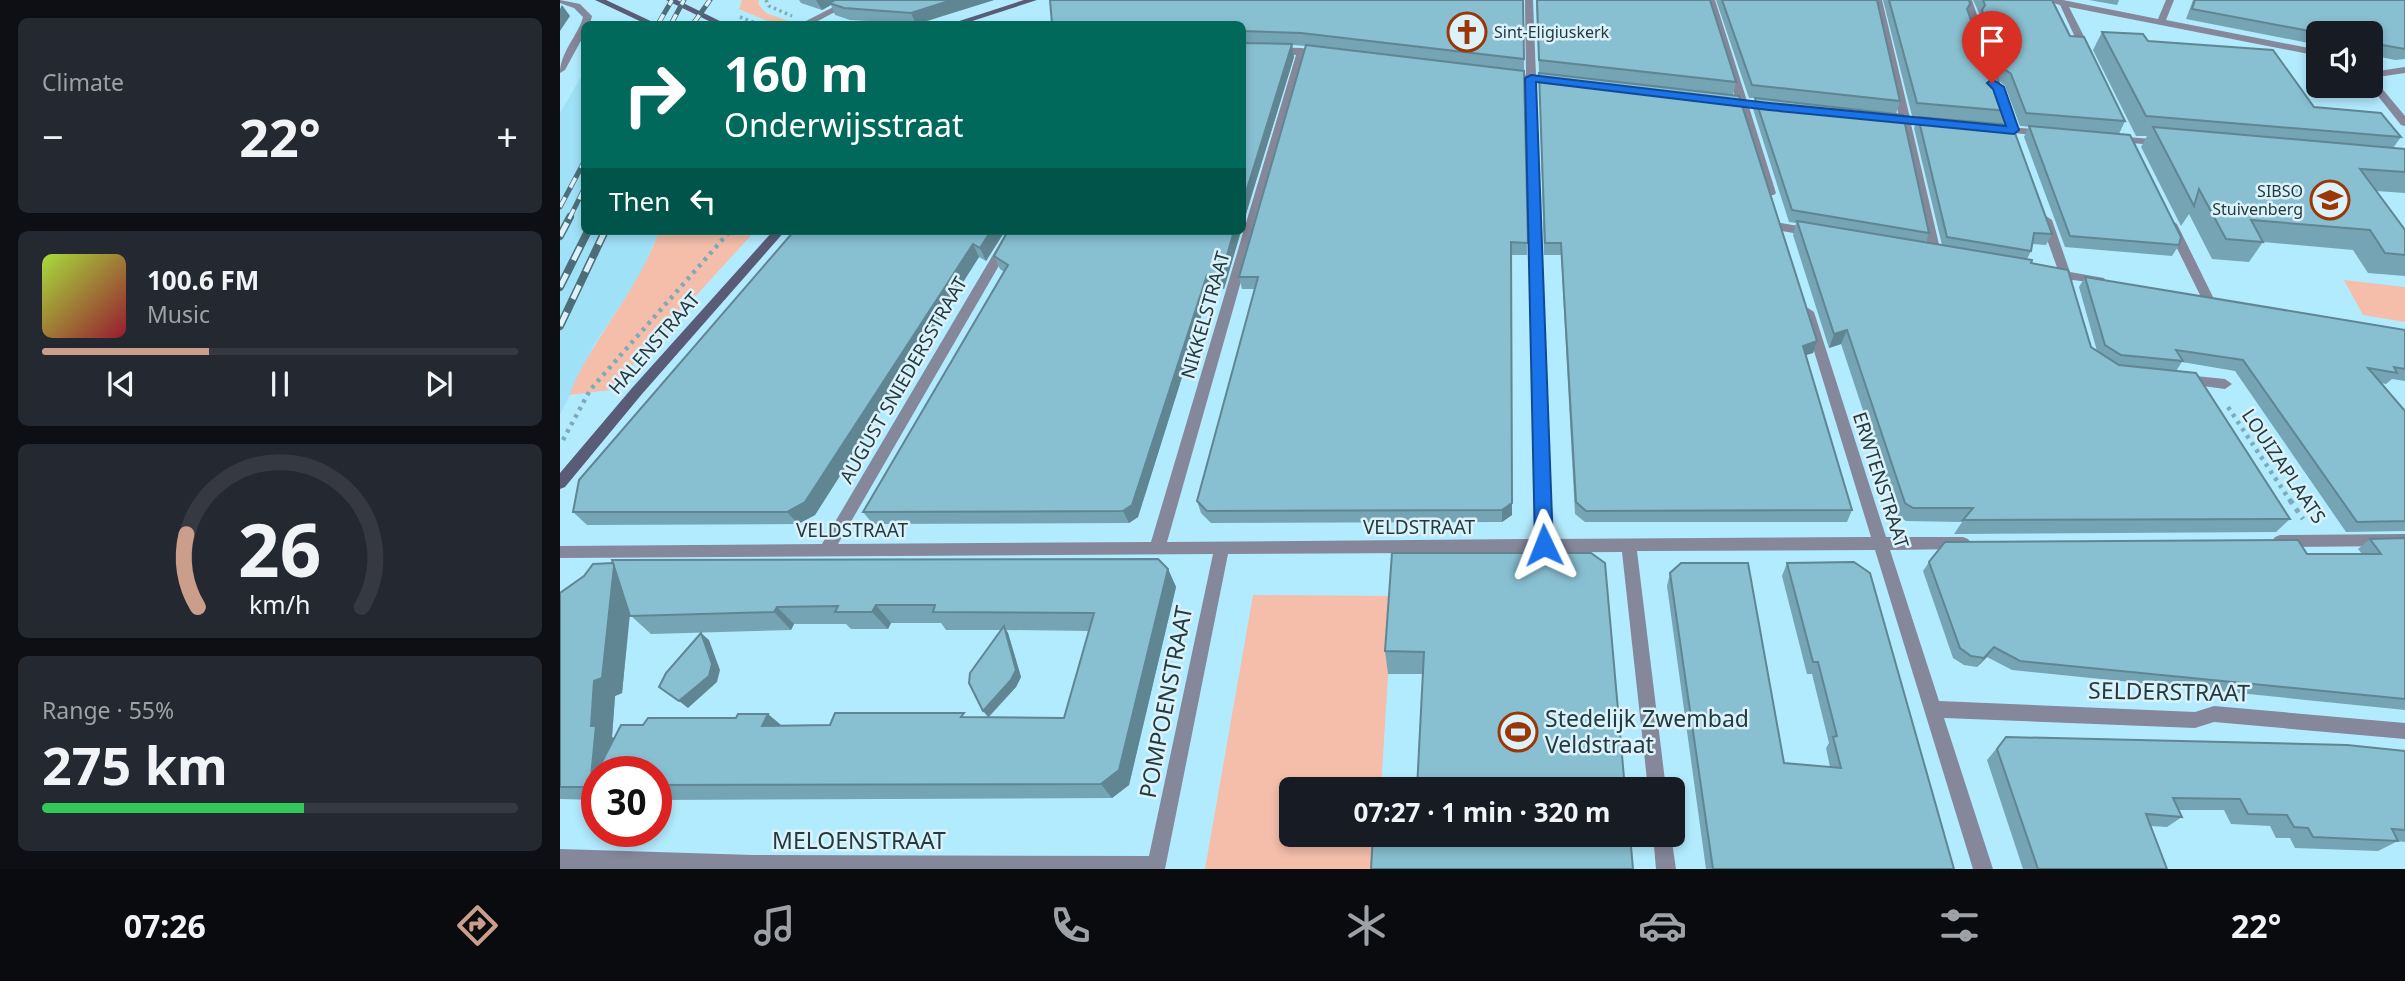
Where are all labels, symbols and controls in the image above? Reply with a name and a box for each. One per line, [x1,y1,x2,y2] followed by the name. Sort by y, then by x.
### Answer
[1446,11,1488,53] church icon: Sint-Eligiuskerk
[1962,11,2022,83] pin
[1494,21,1610,43] place label: Sint-Eligiuskerk
[2306,21,2383,98] map controls
[2306,21,2383,98] button: sound
[1973,22,2011,60] icon: arrive
[724,40,869,106] text: 160 m
[609,49,700,140] icon: right
[42,66,124,98] text: Climate
[239,101,321,172] text: 22°
[724,103,964,146] text: Onderwijsstraat
[42,110,64,162] text: −
[496,110,518,162] text: +
[2309,179,2351,221] school or university icon: SIBSO Stuivenberg
[2212,180,2303,220] place label: SIBSO Stuivenberg
[684,182,722,220] icon: left
[609,183,670,219] text: Then
[1174,248,1236,382] street label: NIKKELSTRAAT
[147,262,259,298] text: 100.6 FM
[833,272,973,488] street label: AUGUST SNIEDERSSTRAAT
[602,286,706,400] street label: HALENSTRAAT
[147,298,210,330] text: Music
[102,365,140,403] icon: previous
[261,365,299,403] icon: pause
[420,365,458,403] icon: next
[2236,404,2332,528] street label: LOUIZAPLAATS
[1847,408,1915,552] street label: ERWTENSTRAAT
[238,499,322,598] text: 26
[1507,508,1581,582] position arrow
[1363,514,1475,540] street label: VELDSTRAAT
[796,517,908,543] street label: VELDSTRAAT
[249,587,311,621] text: km/h
[1131,603,1199,801] street label: POMPOENSTRAAT
[2088,674,2250,708] street label: SELDERSTRAAT
[42,694,174,726] text: Range · 55%
[1545,702,1749,760] place label: Stedelijk Zwembad Veldstraat
[1497,711,1539,753] sports icon: Stedelijk Zwembad Veldstraat
[42,729,228,800] text: 275 km
[581,756,672,847] speed limit sign: 30
[1354,794,1610,830] text: 07:27 · 1 min · 320 m
[772,824,946,856] street label: MELOENSTRAAT
[453,901,502,950] icon: directions
[750,901,799,950] icon: music
[1046,901,1095,950] icon: phone
[1342,901,1391,950] icon: climate
[1638,901,1687,950] icon: car
[1935,901,1984,950] icon: filters
[124,904,206,947] text: 07:26
[2231,904,2281,947] text: 22°

